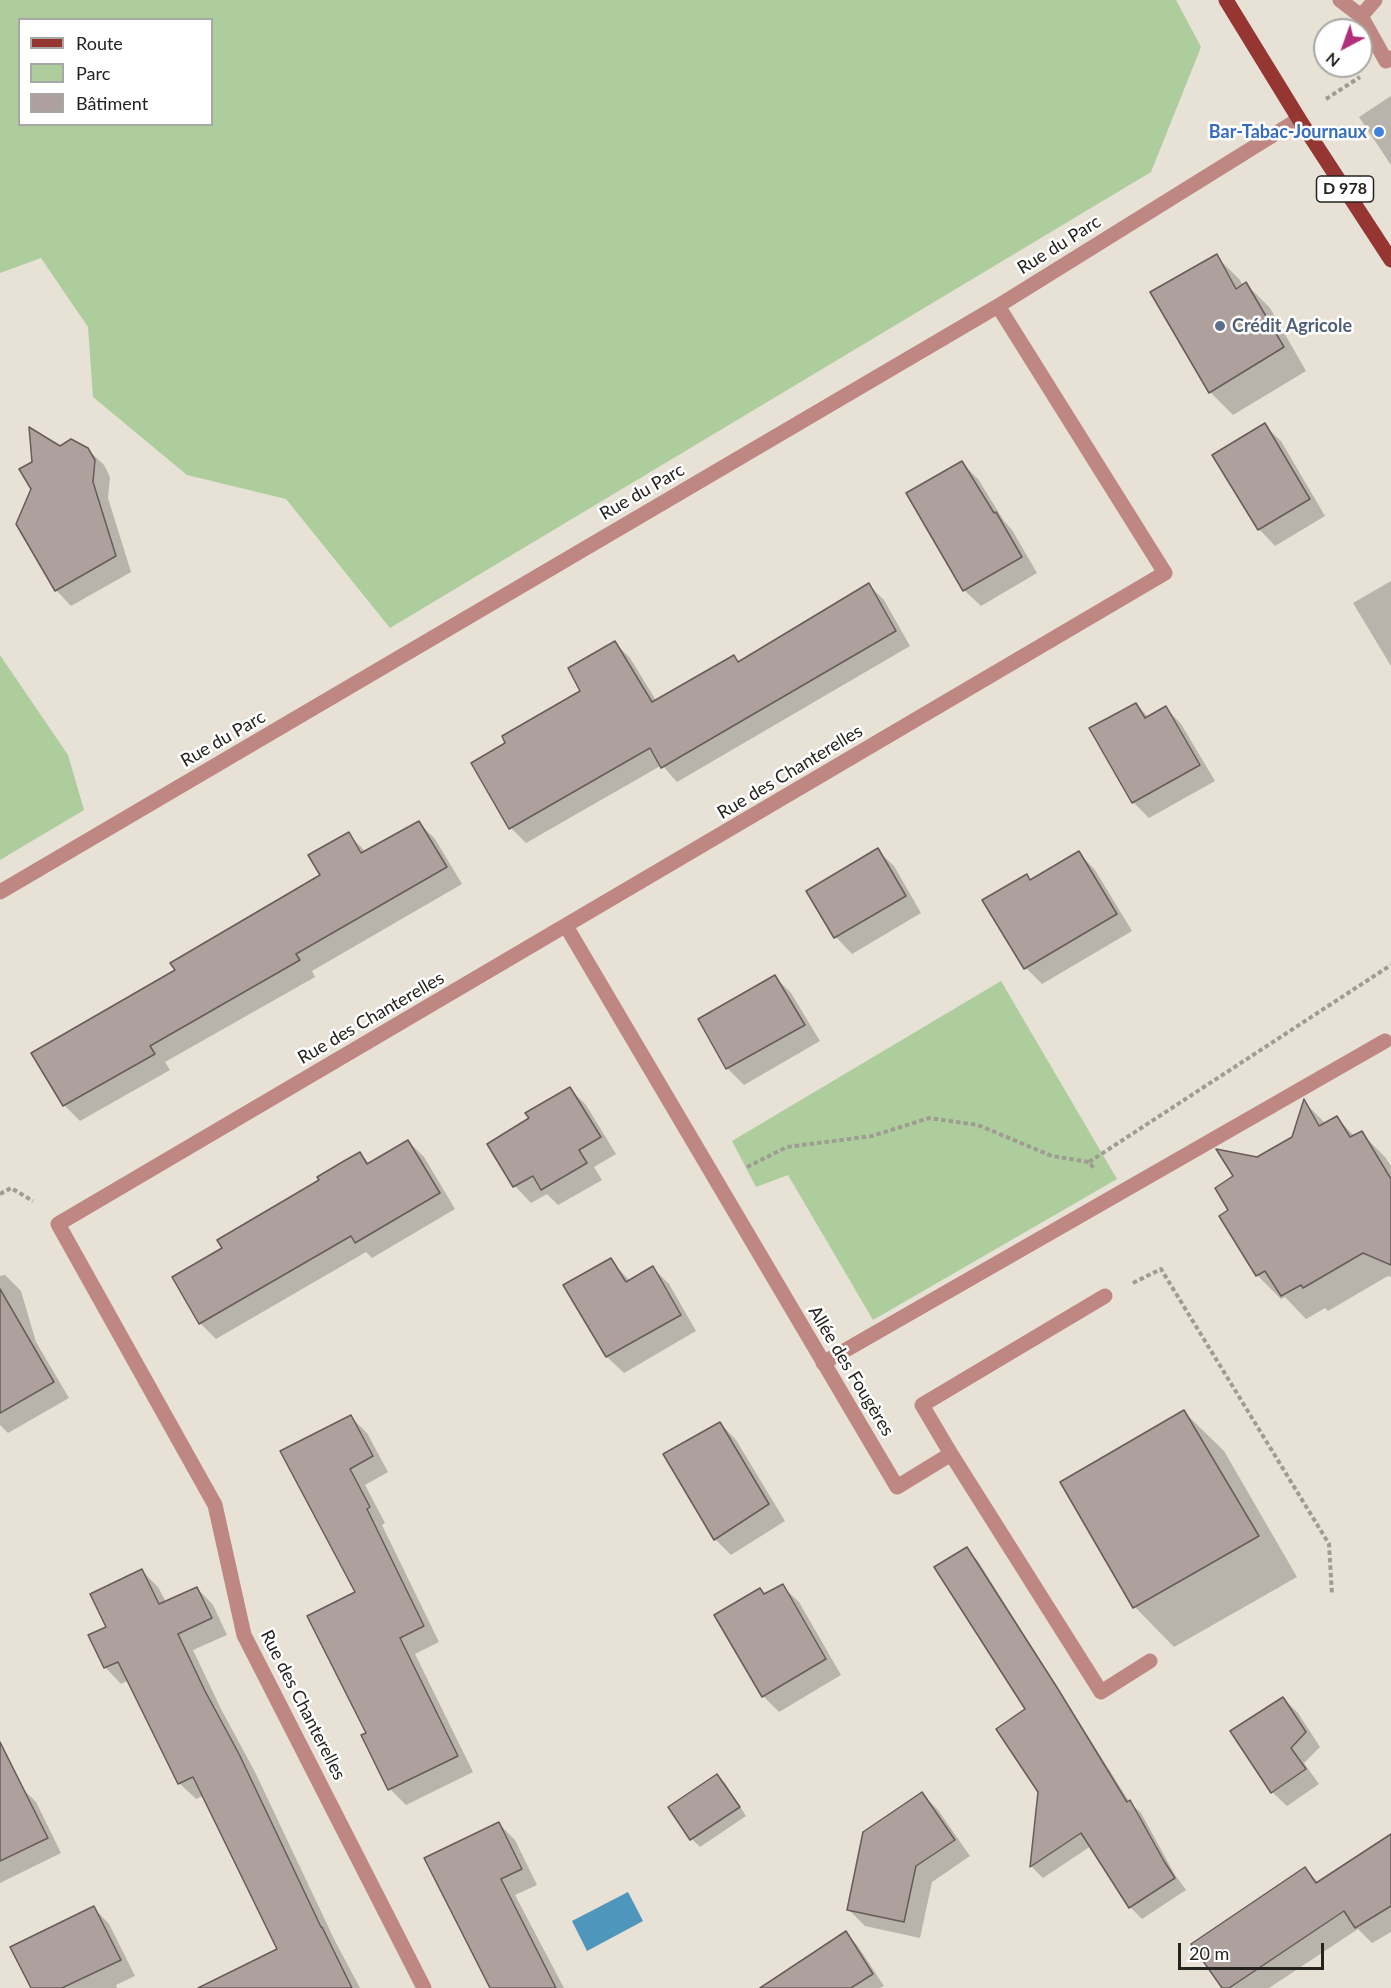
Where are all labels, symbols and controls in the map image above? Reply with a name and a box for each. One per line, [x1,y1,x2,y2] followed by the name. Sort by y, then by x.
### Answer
[18,18,213,126] legend
[1313,18,1373,78] north arrow
[76,32,123,54] text: Route
[1321,49,1343,72] text: N
[76,62,110,84] text: Parc
[76,92,148,114] text: Bâtiment
[1209,121,1367,143] place label: Bar-Tabac-Journaux
[1372,125,1386,139] marker: Bar-Tabac-Journaux
[1316,176,1374,202] road number: D 978
[1013,211,1105,279] street label: Rue du Parc
[1232,315,1352,337] place label: Crédit Agricole
[1213,319,1227,333] marker: Crédit Agricole
[596,459,688,525] street label: Rue du Parc
[177,706,269,772] street label: Rue du Parc
[714,720,866,824] street label: Rue des Chanterelles
[294,967,448,1069] street label: Rue des Chanterelles
[804,1302,898,1440] street label: Allée des Fougères
[256,1626,350,1784] street label: Rue des Chanterelles
[1181,1931,1326,1969] scale bar
[1189,1942,1229,1964] text: 20 m

